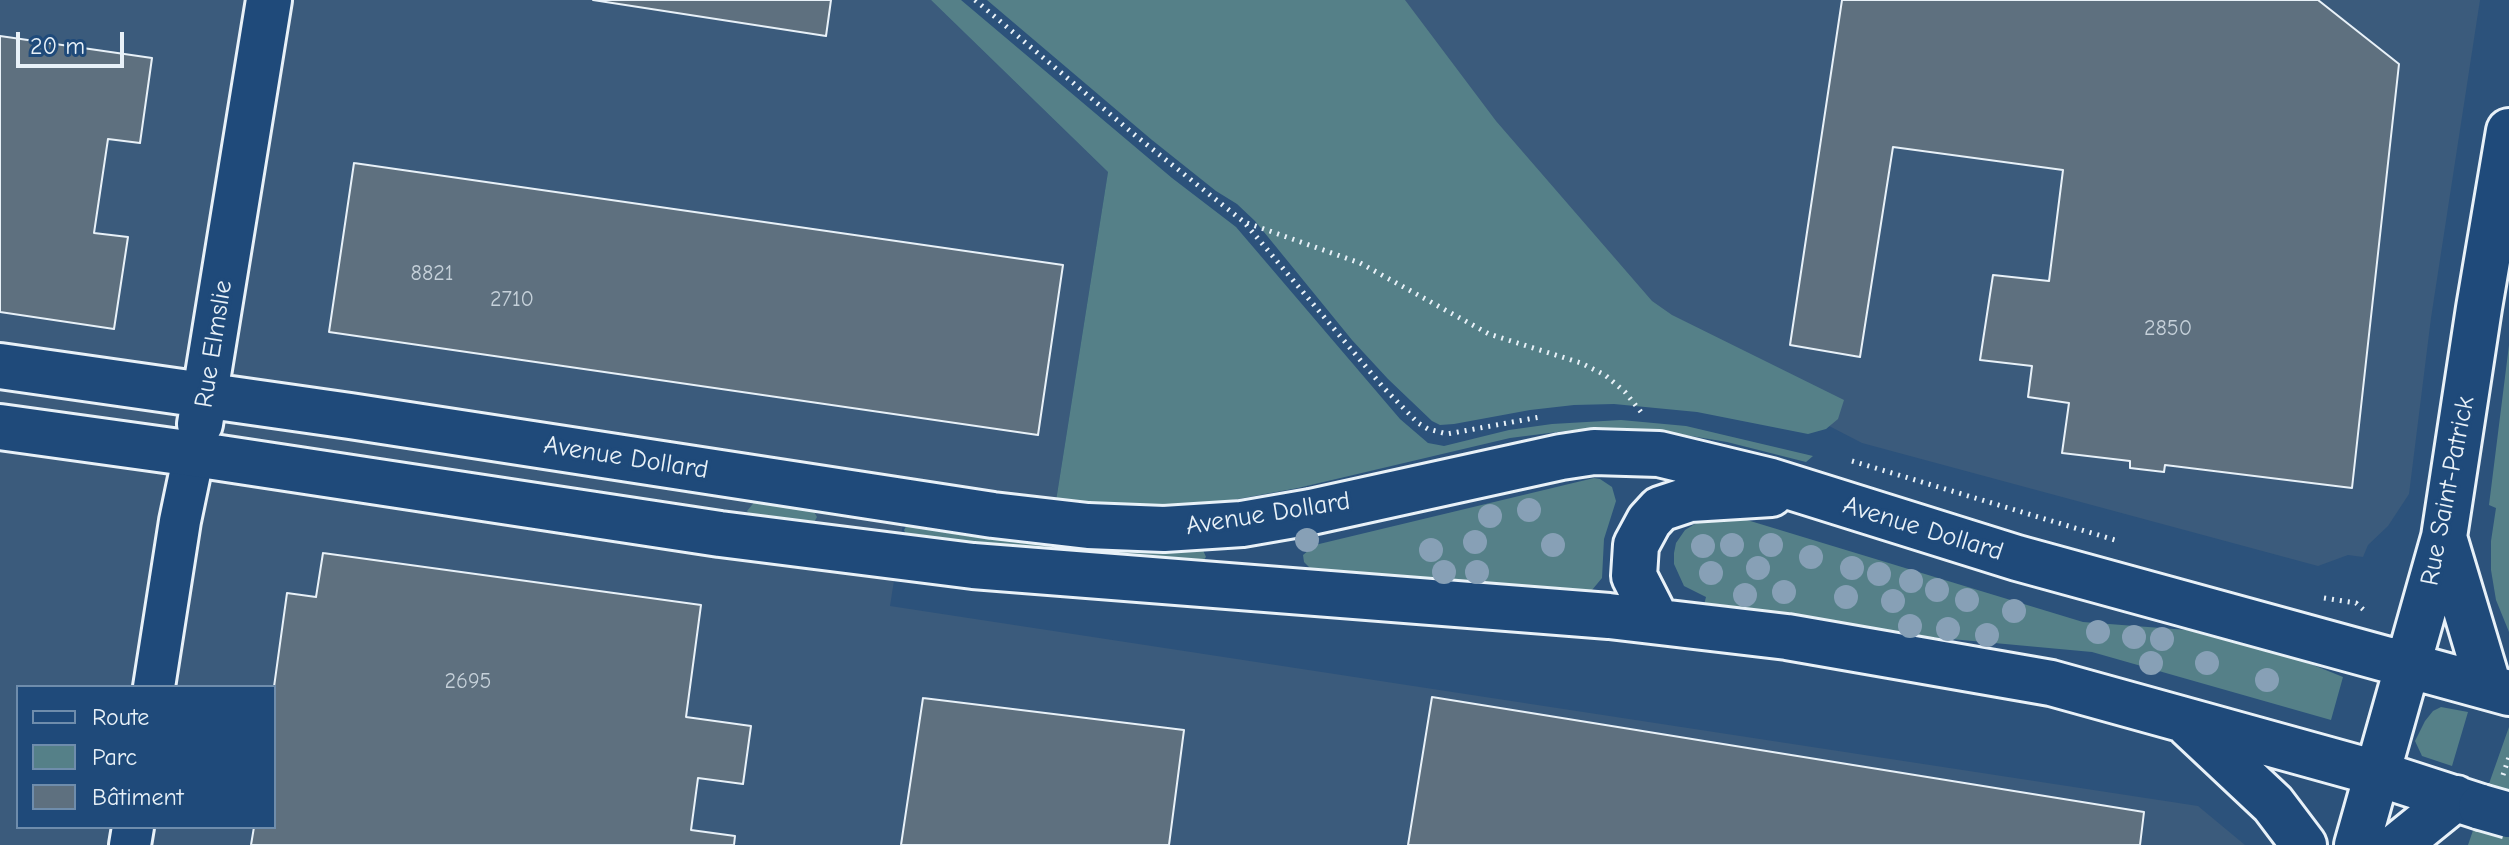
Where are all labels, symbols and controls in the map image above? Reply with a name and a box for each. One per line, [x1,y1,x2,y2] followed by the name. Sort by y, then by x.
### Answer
[20,16,128,66] scale bar
[30,32,85,60] text: 20 m
[411,261,453,287] house number: 8821
[189,278,239,410] street label: Rue Elmslie
[490,287,534,313] house number: 2710
[2144,316,2192,342] house number: 2850
[2414,394,2482,588] street label: Rue Saint-Patrick
[542,430,710,486] street label: Avenue Dollard
[1184,486,1352,542] street label: Avenue Dollard
[1839,490,2007,568] street label: Avenue Dollard
[444,669,492,695] house number: 2695
[16,685,276,829] legend
[92,703,149,731] text: Route
[92,743,137,771] text: Parc
[92,783,184,811] text: Bâtiment

